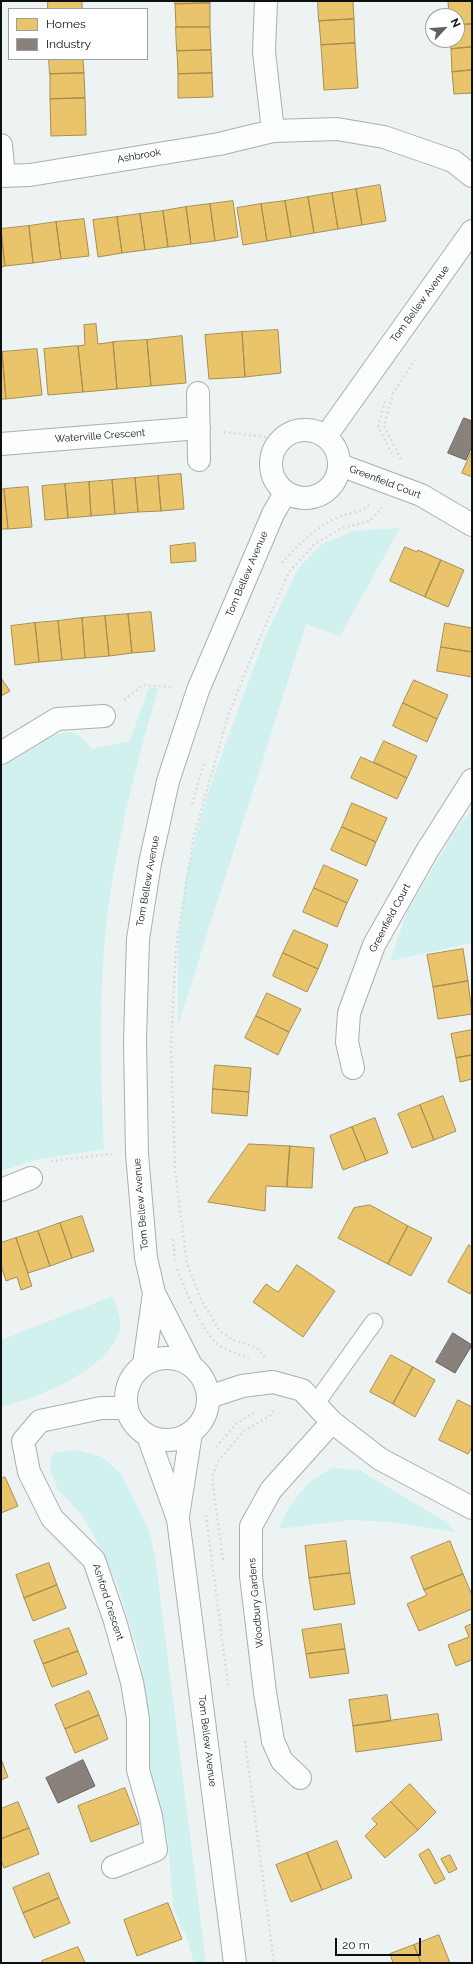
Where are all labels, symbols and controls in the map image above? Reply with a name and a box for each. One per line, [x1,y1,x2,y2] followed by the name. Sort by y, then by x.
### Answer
[8,8,148,60] legend
[425,8,465,48] north arrow
[448,16,463,30] text: N
[46,17,86,31] text: Homes
[46,37,91,51] text: Industry
[116,146,162,166] street label: Ashbrook
[388,263,452,345] street label: Tom Bellew Avenue
[54,427,146,445] street label: Waterville Crescent
[347,463,423,501] street label: Greenfield Court
[223,529,271,619] street label: Tom Bellew Avenue
[134,835,162,927] street label: Tom Bellew Avenue
[367,882,413,954] street label: Greenfield Court
[131,1158,151,1250] street label: Tom Bellew Avenue
[246,1558,266,1648] street label: Woodbury Gardens
[90,1562,126,1642] street label: Ashford Crescent
[195,1695,219,1787] street label: Tom Bellew Avenue
[337,1930,423,1956] scale bar
[342,1938,370,1952] text: 20 m

